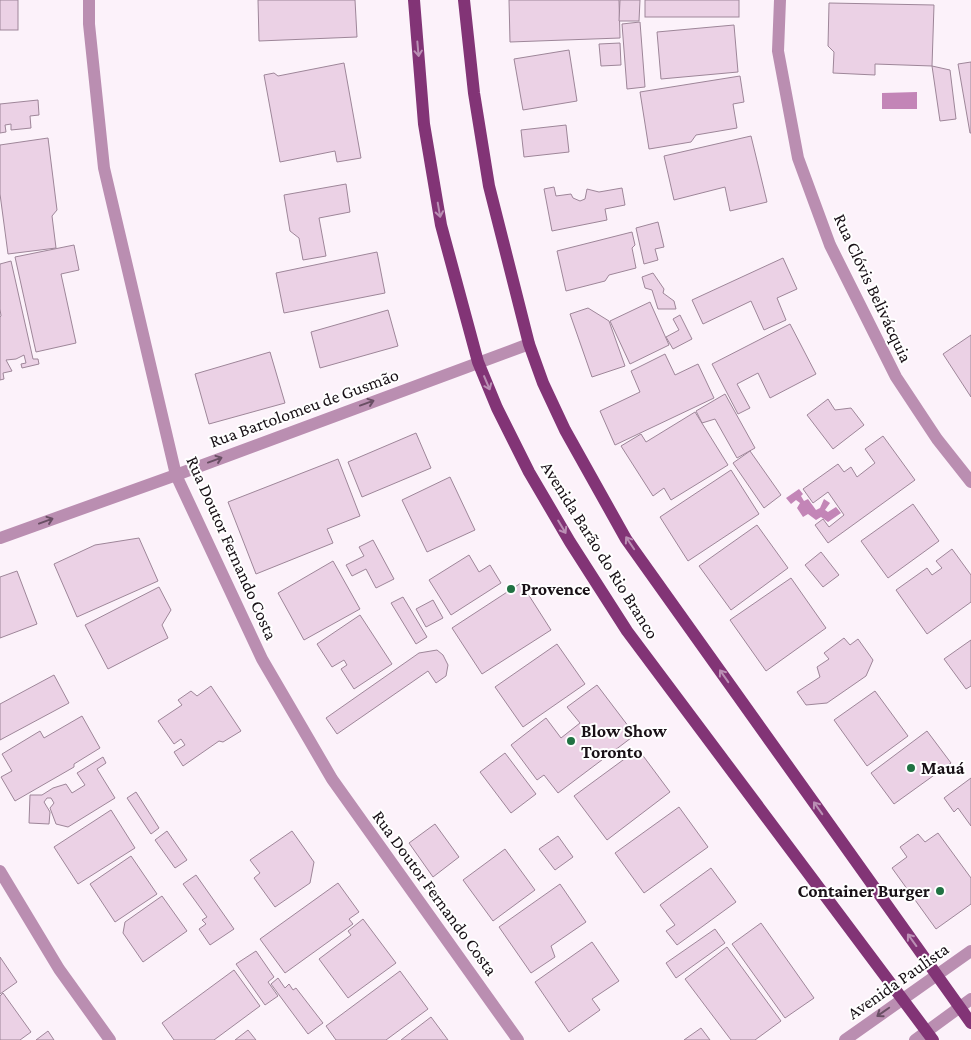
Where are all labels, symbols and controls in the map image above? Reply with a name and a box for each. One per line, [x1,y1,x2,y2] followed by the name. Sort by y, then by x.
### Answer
[413,40,423,56] one-way arrow
[434,201,444,217] one-way arrow
[830,211,916,365] street label: Rua Clóvis Belivácquia
[207,364,401,452] street label: Rua Bartolomeu de Gusmão
[483,375,492,390] one-way arrow
[359,398,375,407] one-way arrow
[182,453,282,643] street label: Rua Doutor Fernando Costa
[207,455,222,464] one-way arrow
[537,458,663,642] street label: Avenida Barão do Rio Branco
[38,516,53,525] one-way arrow
[557,519,567,533] one-way arrow
[624,536,635,550] one-way arrow
[521,579,591,599] place label: Provence
[505,583,517,595] marker: Provence
[719,669,729,683] one-way arrow
[581,721,667,762] place label: Blow Show Toronto
[565,735,577,747] marker: Blow Show Toronto
[921,758,965,778] place label: Mauá
[905,762,917,774] marker: Mauá
[813,801,823,815] one-way arrow
[368,807,502,979] street label: Rua Doutor Fernando Costa
[797,881,930,901] place label: Container Burger
[934,885,946,897] marker: Container Burger
[907,933,917,947] one-way arrow
[844,939,952,1023] street label: Avenida Paulista
[876,1007,890,1017] one-way arrow

